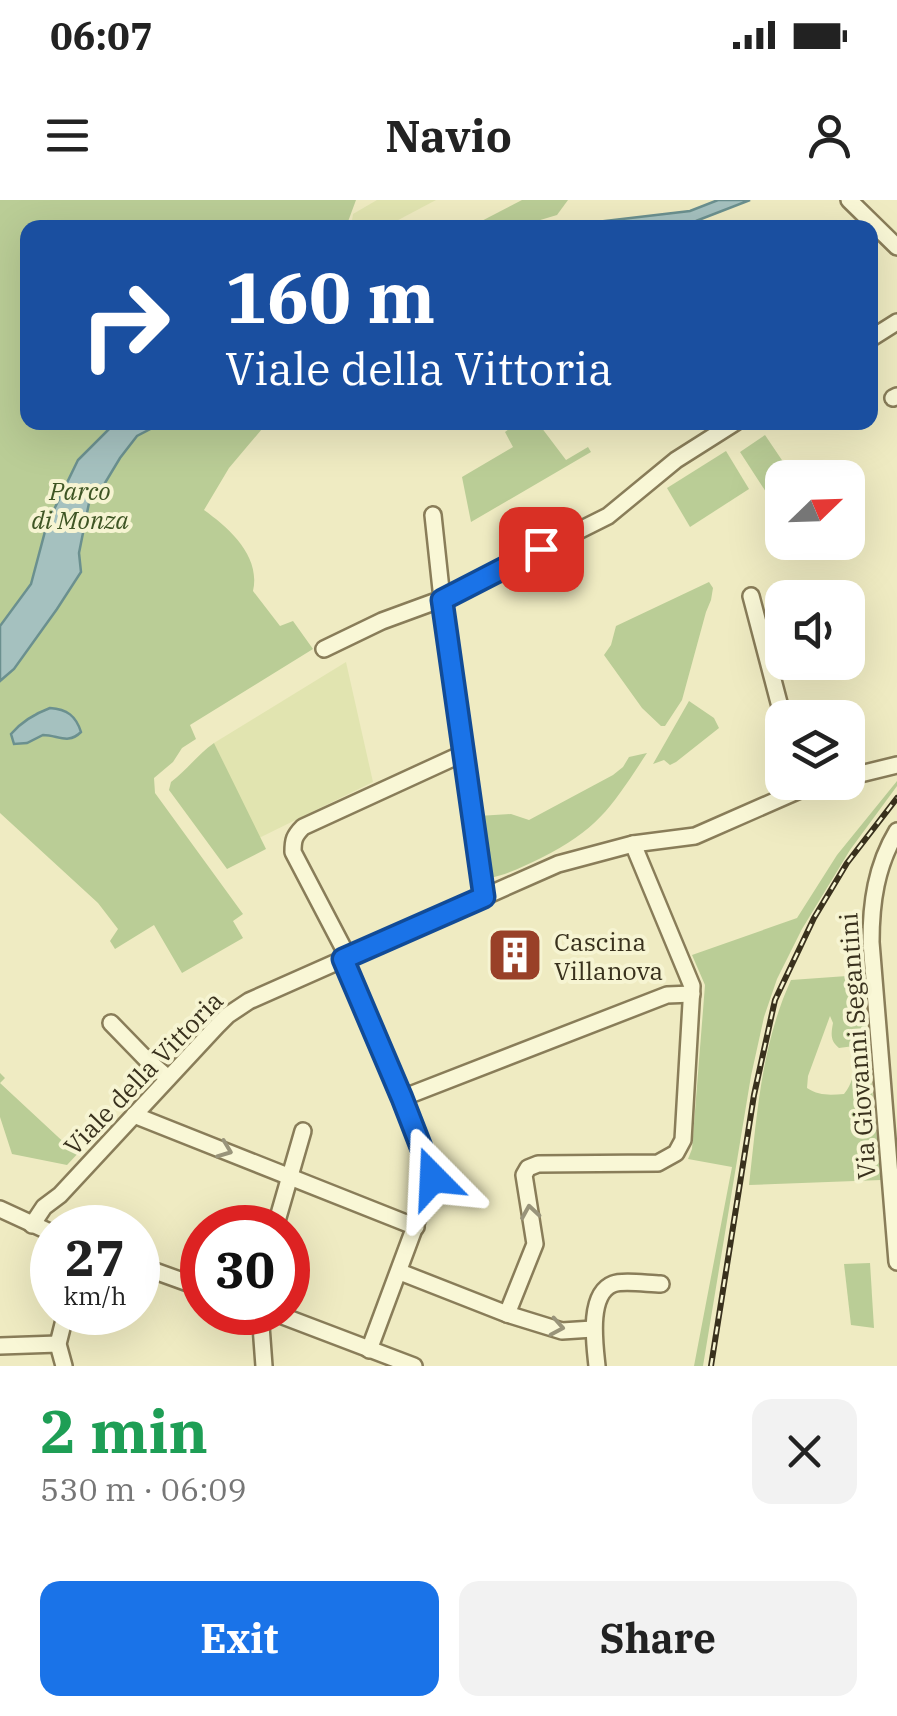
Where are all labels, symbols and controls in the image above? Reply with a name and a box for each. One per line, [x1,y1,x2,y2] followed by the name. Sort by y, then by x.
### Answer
[50,11,153,60] text: 06:07
[385,106,512,164] text: Navio
[40,108,95,163] icon: menu
[802,108,857,163] icon: person
[225,251,435,342] text: 160 m
[60,260,190,390] icon: right
[225,339,613,397] text: Viale della Vittoria
[765,460,865,560] north arrow
[765,460,865,800] map controls
[31,474,129,536] park label: Parco di Monza
[499,507,584,592] pin
[514,522,569,577] icon: arrive
[765,580,865,680] button: sound
[765,700,865,800] button: layers
[831,912,883,1180] street label: Via Giovanni Segantini
[485,925,545,985] building icon: Cascina Villanova
[554,925,663,987] place label: Cascina Villanova
[56,984,230,1162] street label: Viale della Vittoria
[381,1126,485,1230] position arrow
[215,1138,233,1158] one-way arrow
[520,1204,541,1220] one-way arrow
[180,1205,310,1335] speed limit sign: 30
[65,1225,125,1290] text: 27
[63,1279,127,1312] text: km/h
[549,1316,565,1337] one-way arrow
[40,1391,208,1470] text: 2 min
[752,1399,857,1504] button: close
[40,1468,247,1510] text: 530 m · 06:09
[40,1581,439,1696] button: Exit
[459,1581,857,1696] button: Share

